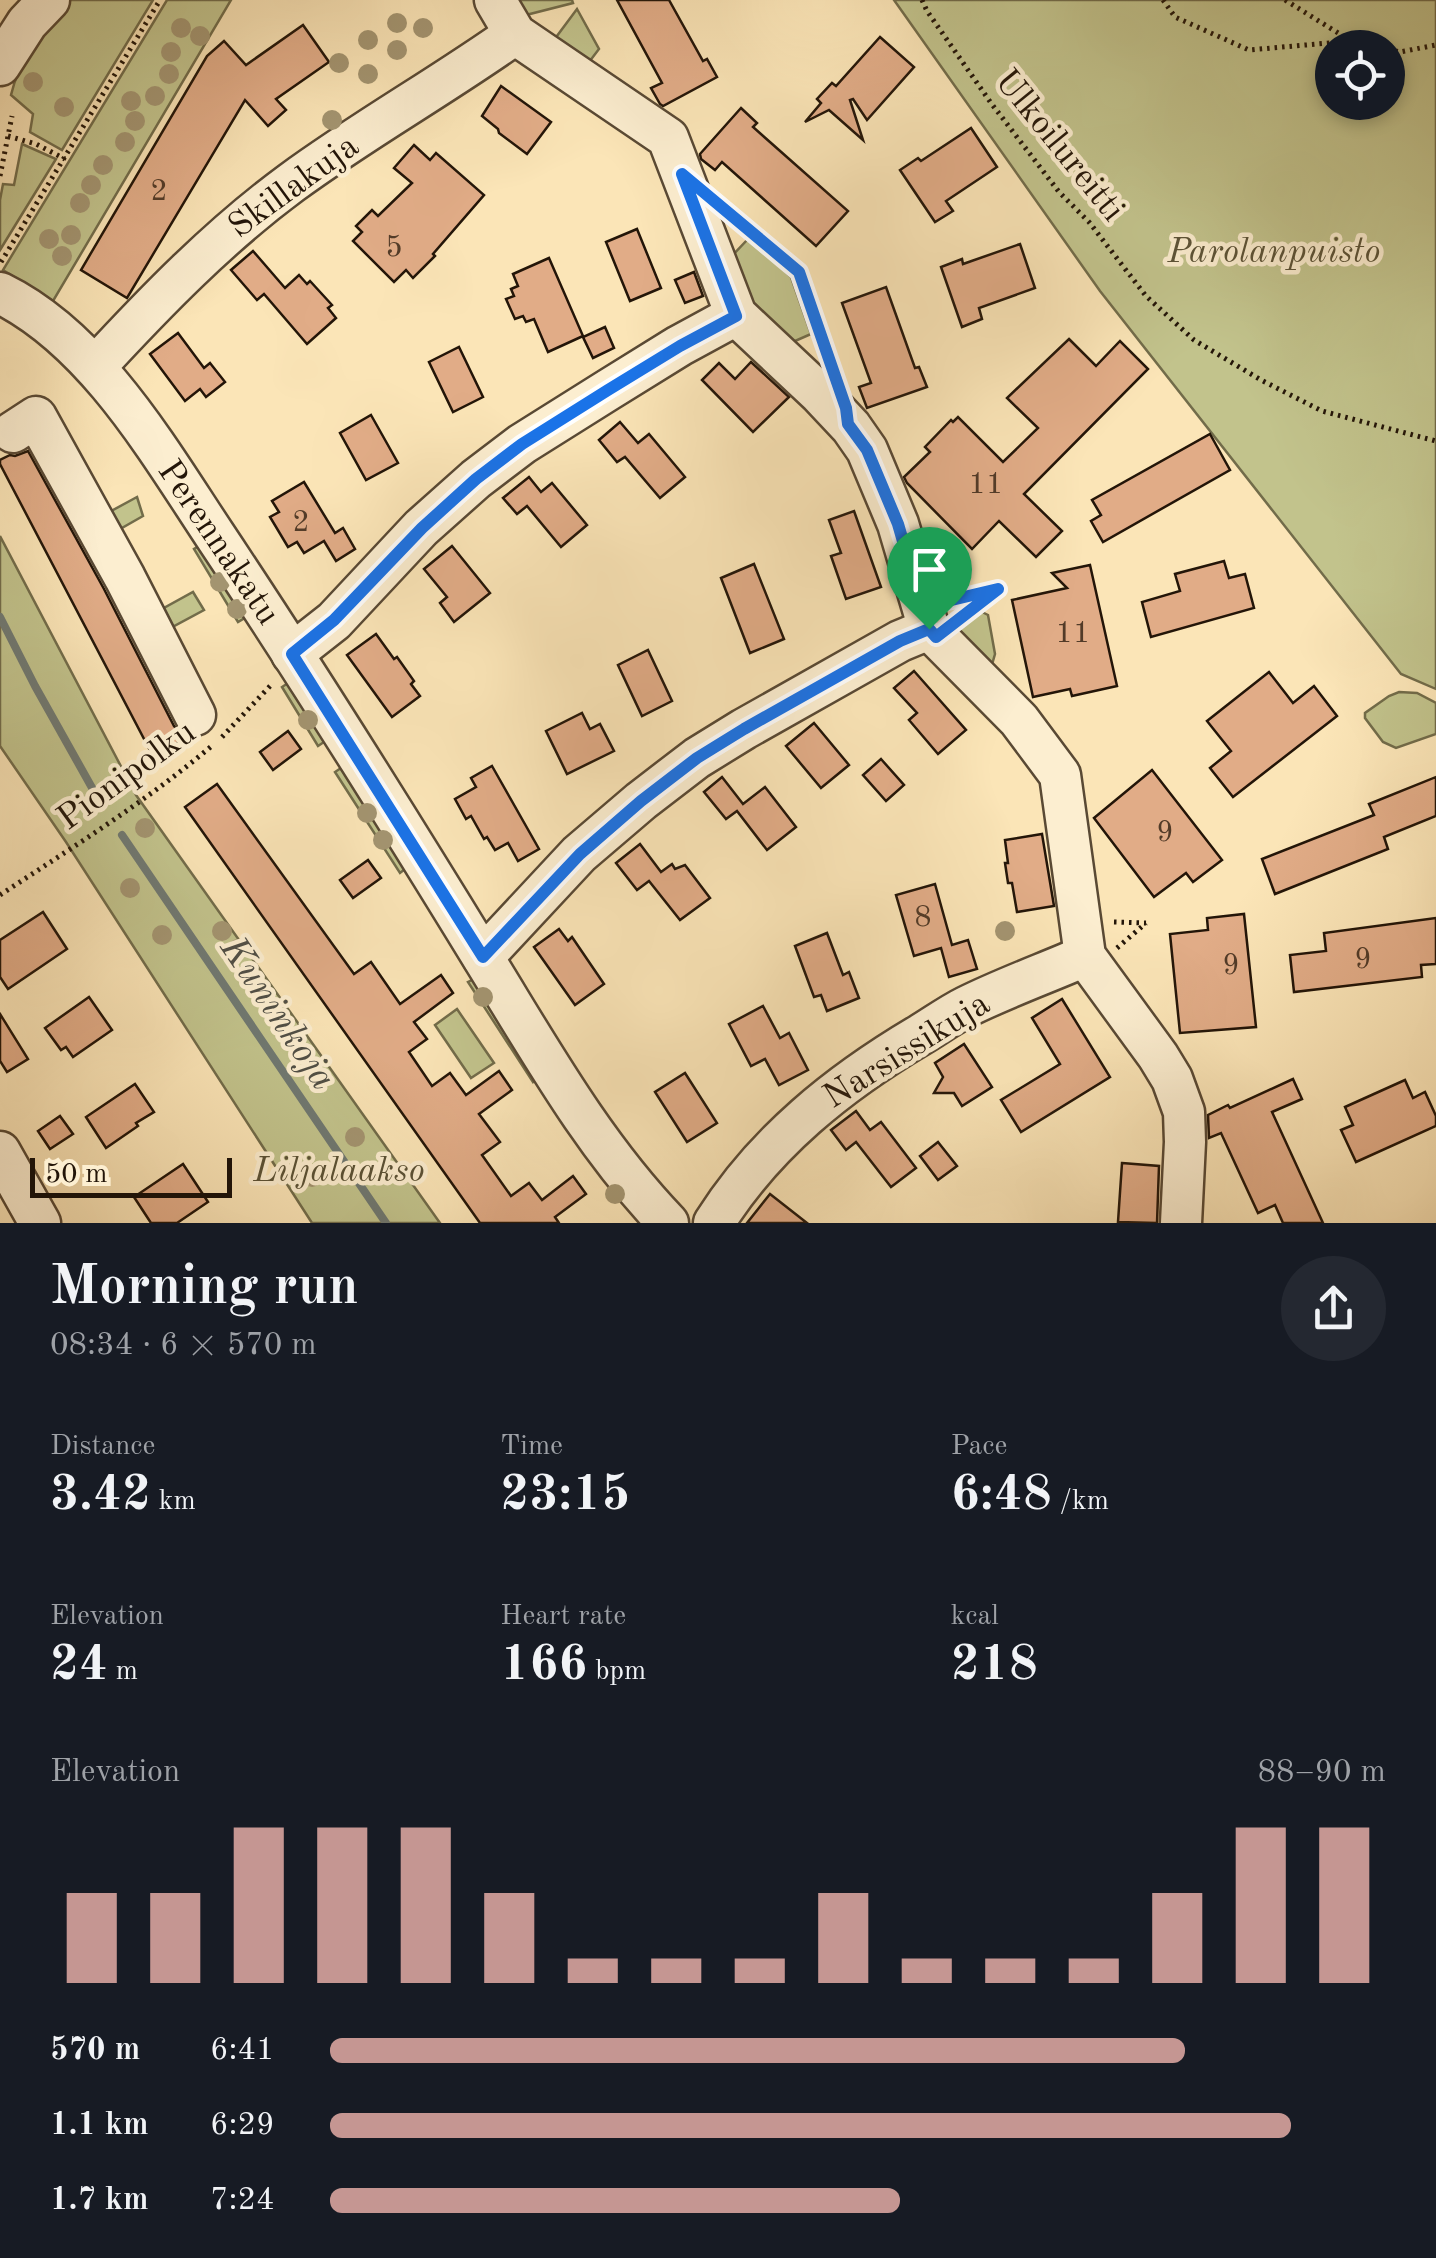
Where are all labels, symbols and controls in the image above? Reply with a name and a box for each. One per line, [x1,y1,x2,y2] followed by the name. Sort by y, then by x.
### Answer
[1315,30,1405,120] map controls
[1315,30,1405,120] button: locate
[988,64,1130,228] street label: Ulkoilureitti
[223,128,365,246] street label: Skillakuja
[150,177,168,207] house number: 2
[385,233,403,263] house number: 5
[1167,235,1380,270] park label: Parolanpuisto
[150,454,286,632] street label: Perennakatu
[969,470,1003,500] house number: 11
[292,508,310,538] house number: 2
[887,527,972,630] pin
[902,542,957,597] icon: arrive
[1056,619,1090,649] house number: 11
[52,715,202,837] street label: Pionipolku
[1156,818,1174,848] house number: 9
[914,903,932,933] house number: 8
[212,930,342,1097] water label: Kuninkoja
[1354,945,1372,975] house number: 9
[1222,951,1240,981] house number: 9
[818,986,996,1116] street label: Narsissikuja
[30,1153,232,1198] scale bar
[252,1154,425,1189] park label: Liljalaakso
[45,1161,108,1189] text: 50 m
[1281,1256,1386,1361] button: share
[50,1261,359,1316] text: Morning run
[50,1330,317,1362] text: 08:34 · 6 × 570 m
[50,1433,155,1461] text: Distance
[500,1433,563,1461] text: Time
[951,1433,1007,1461] text: Pace
[50,1471,151,1521] text: 3.42
[500,1471,630,1521] text: 23:15
[951,1471,1052,1521] text: 6:48
[151,1488,196,1516] text: km
[1052,1488,1109,1516] text: /km
[50,1603,164,1631] text: Elevation
[500,1603,626,1631] text: Heart rate
[951,1603,999,1631] text: kcal
[50,1641,108,1691] text: 24
[500,1641,587,1691] text: 166
[951,1641,1038,1691] text: 218
[108,1658,138,1686] text: m
[587,1658,646,1686] text: bpm
[50,1757,180,1789] text: Elevation
[1258,1757,1386,1789] text: 88–90 m
[50,2035,140,2067] text: 570 m
[210,2035,275,2067] text: 6:41
[50,2110,149,2142] text: 1.1 km
[210,2110,275,2142] text: 6:29
[50,2185,149,2217] text: 1.7 km
[210,2185,275,2217] text: 7:24

